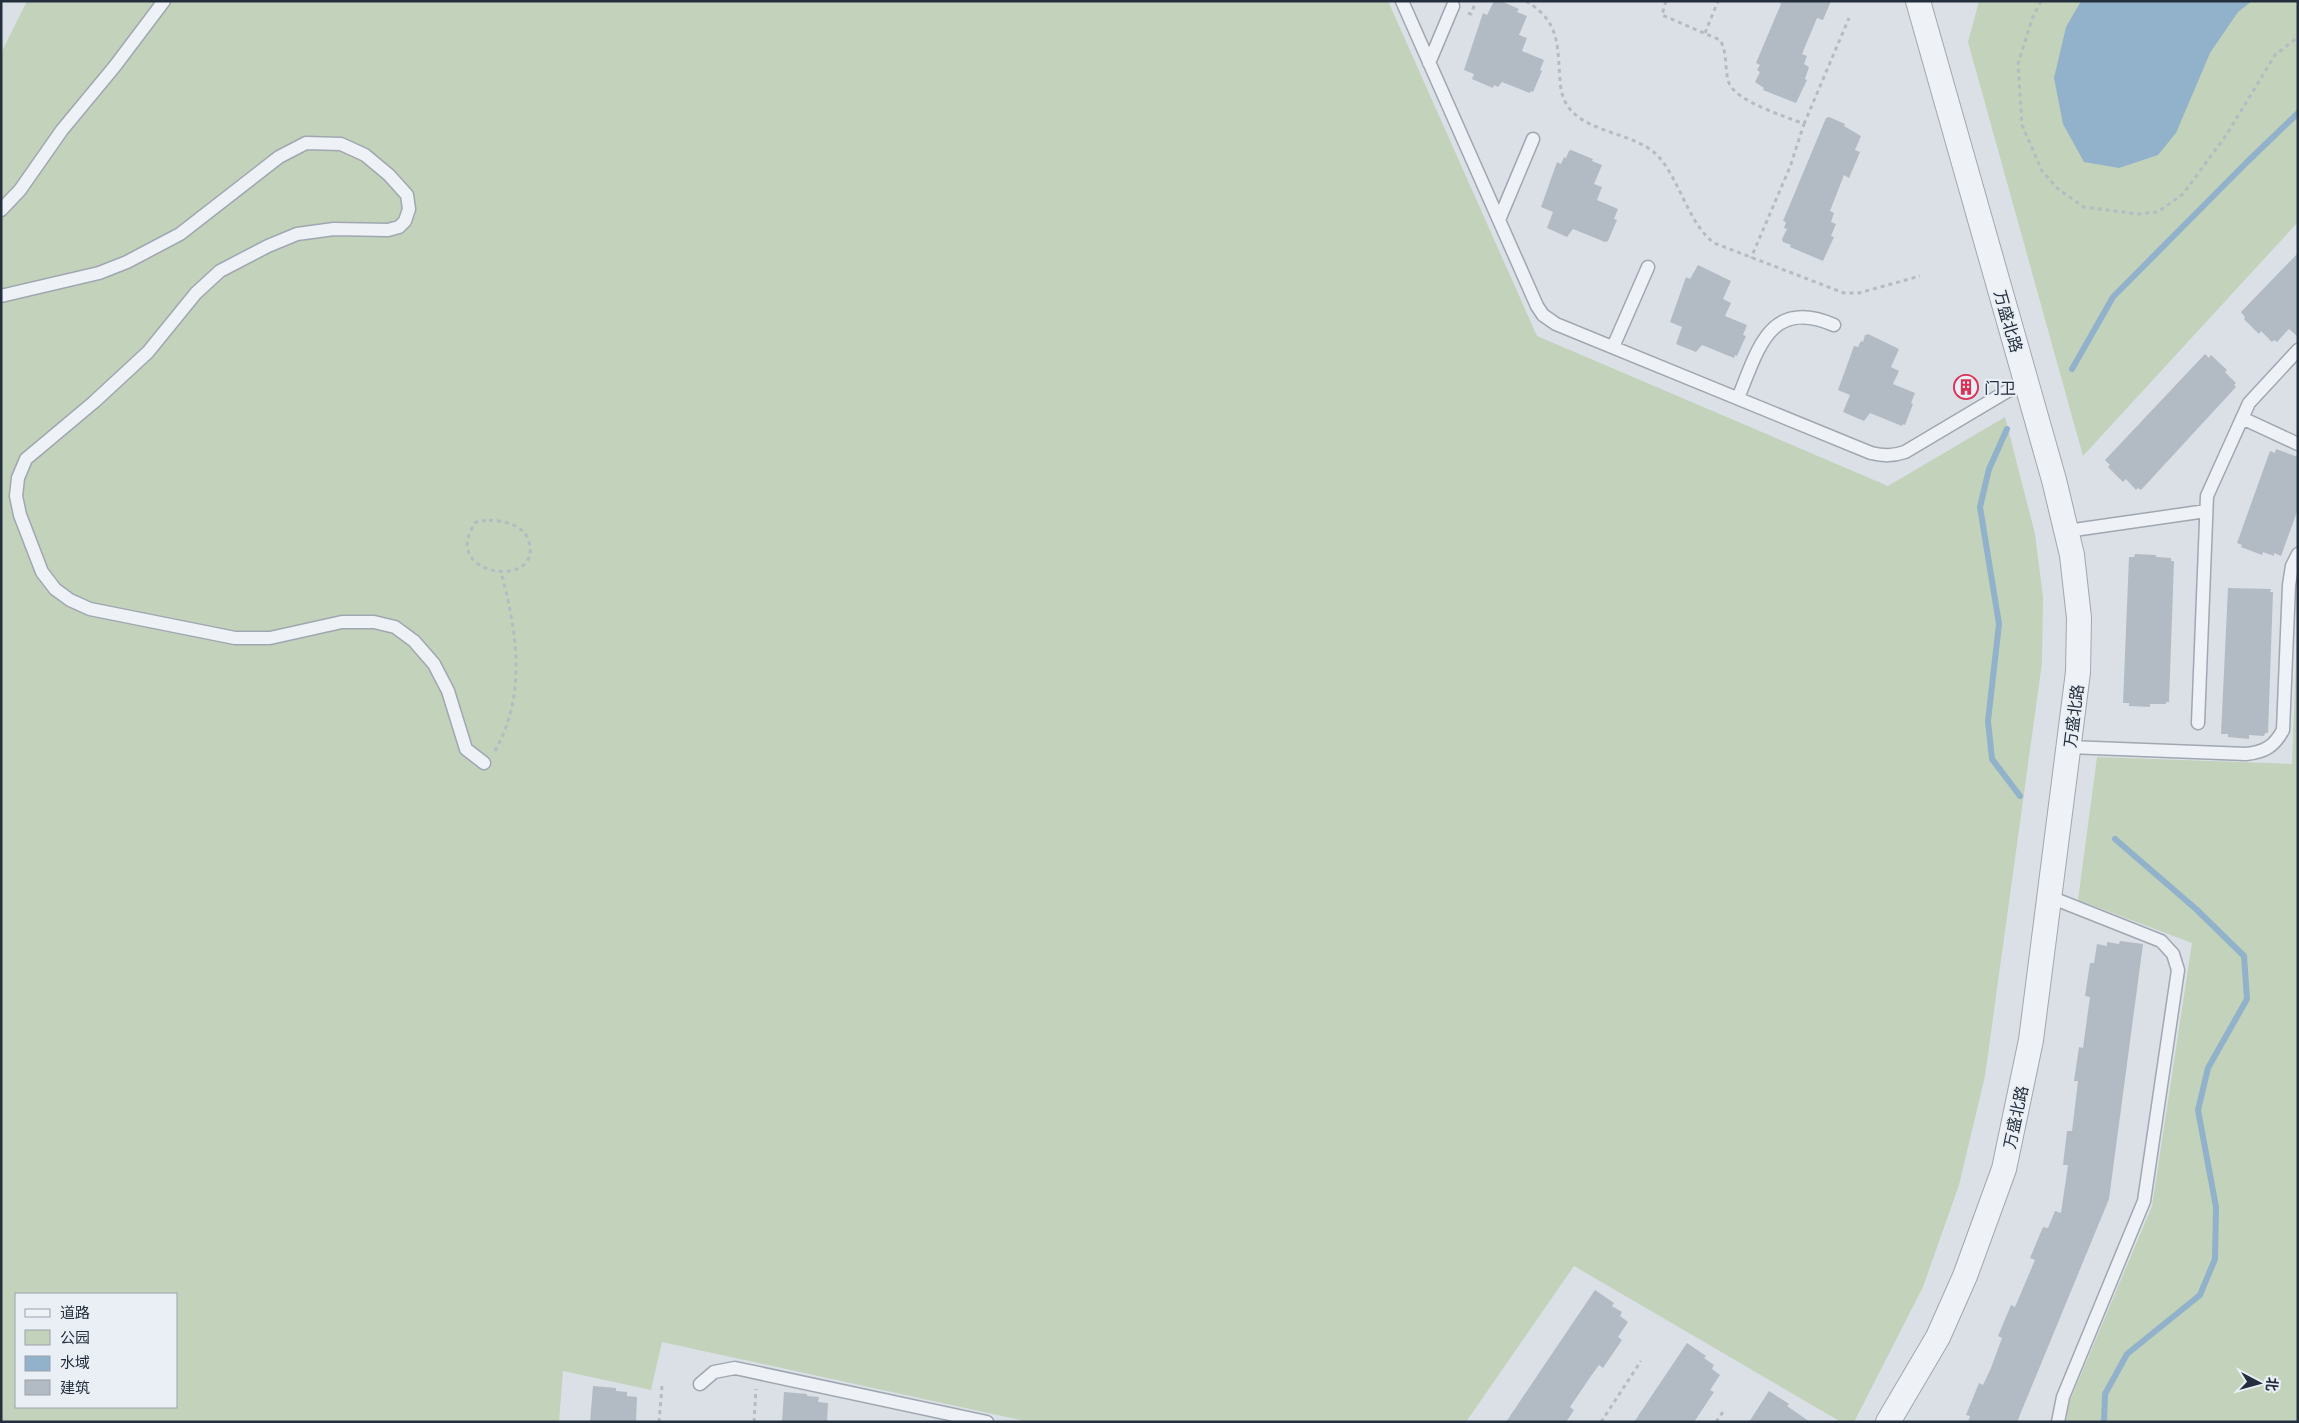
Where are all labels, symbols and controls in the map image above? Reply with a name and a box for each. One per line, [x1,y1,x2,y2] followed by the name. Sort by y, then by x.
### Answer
[1991,288,2027,354] street label: 万盛北路
[1953,374,1979,400] building icon: 门卫
[1984,378,2016,397] place label: 门卫
[2060,683,2086,749] street label: 万盛北路
[1999,1084,2031,1150] street label: 万盛北路
[15,1293,178,1408] legend
[60,1303,90,1321] text: 道路
[60,1328,90,1346] text: 公园
[60,1353,90,1371] text: 水域
[2234,1358,2284,1408] north arrow
[2263,1377,2282,1392] text: 北
[60,1378,90,1396] text: 建筑

